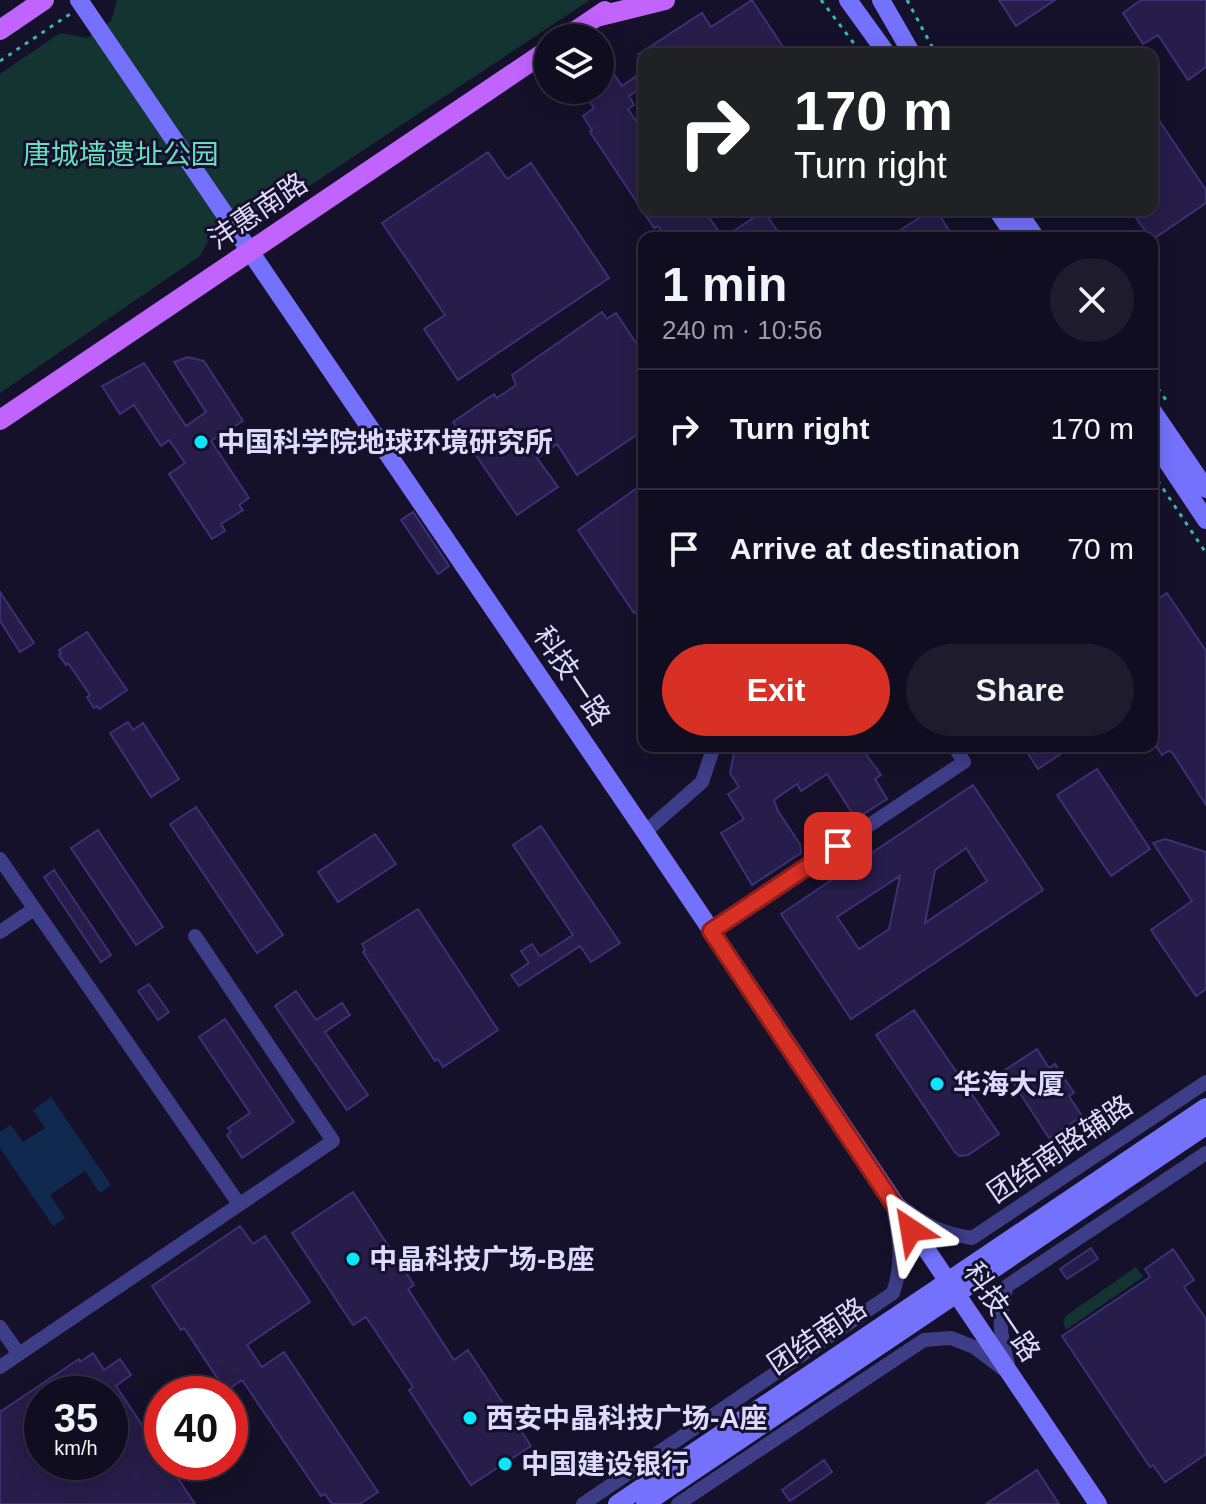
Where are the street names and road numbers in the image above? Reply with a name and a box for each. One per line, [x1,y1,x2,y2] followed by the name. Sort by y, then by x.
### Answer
[203,167,313,255] street label: 沣惠南路
[528,621,616,731] street label: 科技一路
[982,1089,1138,1209] street label: 团结南路辅路
[958,1257,1046,1367] street label: 科技一路
[762,1292,872,1380] street label: 团结南路

